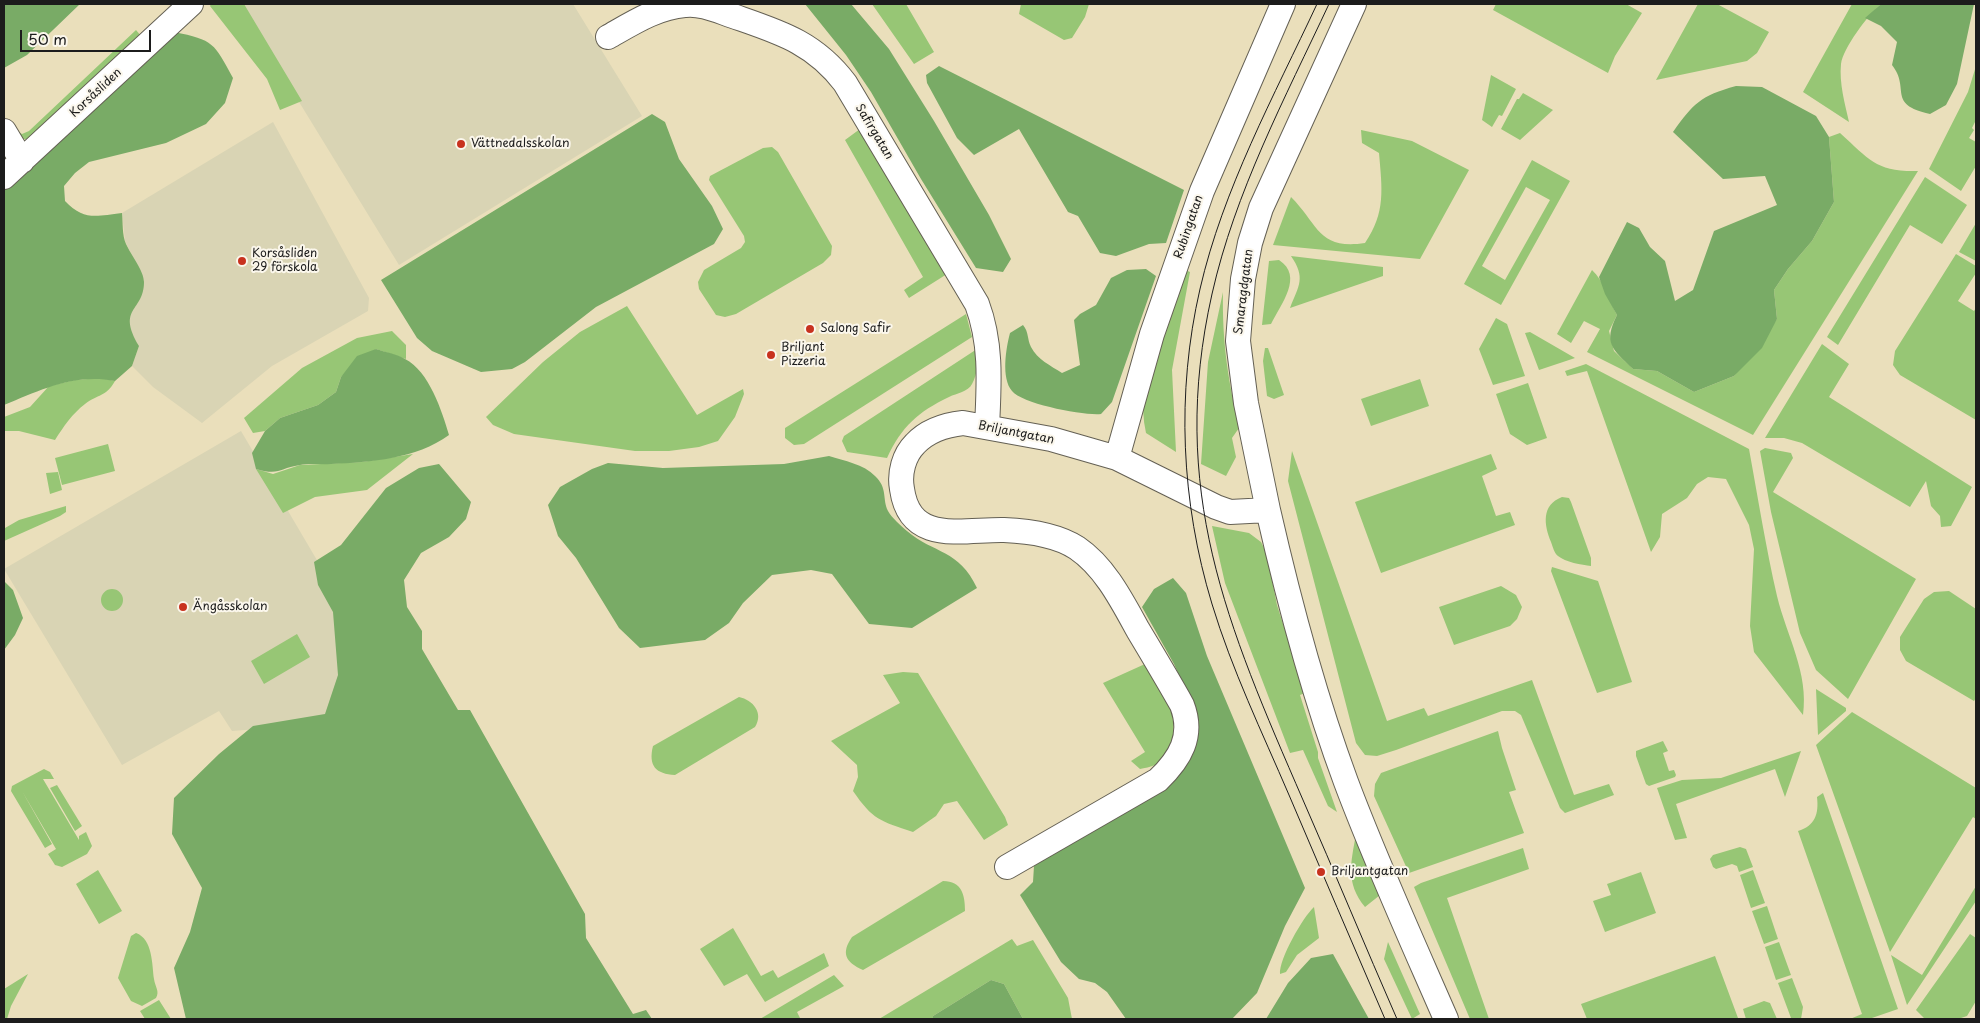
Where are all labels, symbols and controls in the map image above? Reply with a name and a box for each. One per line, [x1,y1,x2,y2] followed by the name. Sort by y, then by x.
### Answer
[22,20,154,52] scale bar
[28,27,67,50] text: 50 m
[67,65,125,121] street label: Korsåsliden
[852,102,896,162] street label: Safirgatan
[471,137,570,151] place label: Vättnedalsskolan
[455,138,467,150] marker: Vättnedalsskolan
[1171,193,1207,261] street label: Rubingatan
[252,247,318,275] place label: Korsåsliden 29 förskola
[1232,248,1256,336] street label: Smaragdgatan
[236,255,248,267] marker: Korsåsliden 29 förskola
[820,322,891,336] place label: Salong Safir
[804,323,816,335] marker: Salong Safir
[781,341,825,369] place label: Briljant Pizzeria
[765,349,777,361] marker: Briljant Pizzeria
[977,419,1055,447] street label: Briljantgatan
[193,600,267,614] place label: Ängåsskolan
[177,601,189,613] marker: Ängåsskolan
[1331,865,1408,879] place label: Briljantgatan
[1315,866,1327,878] marker: Briljantgatan

